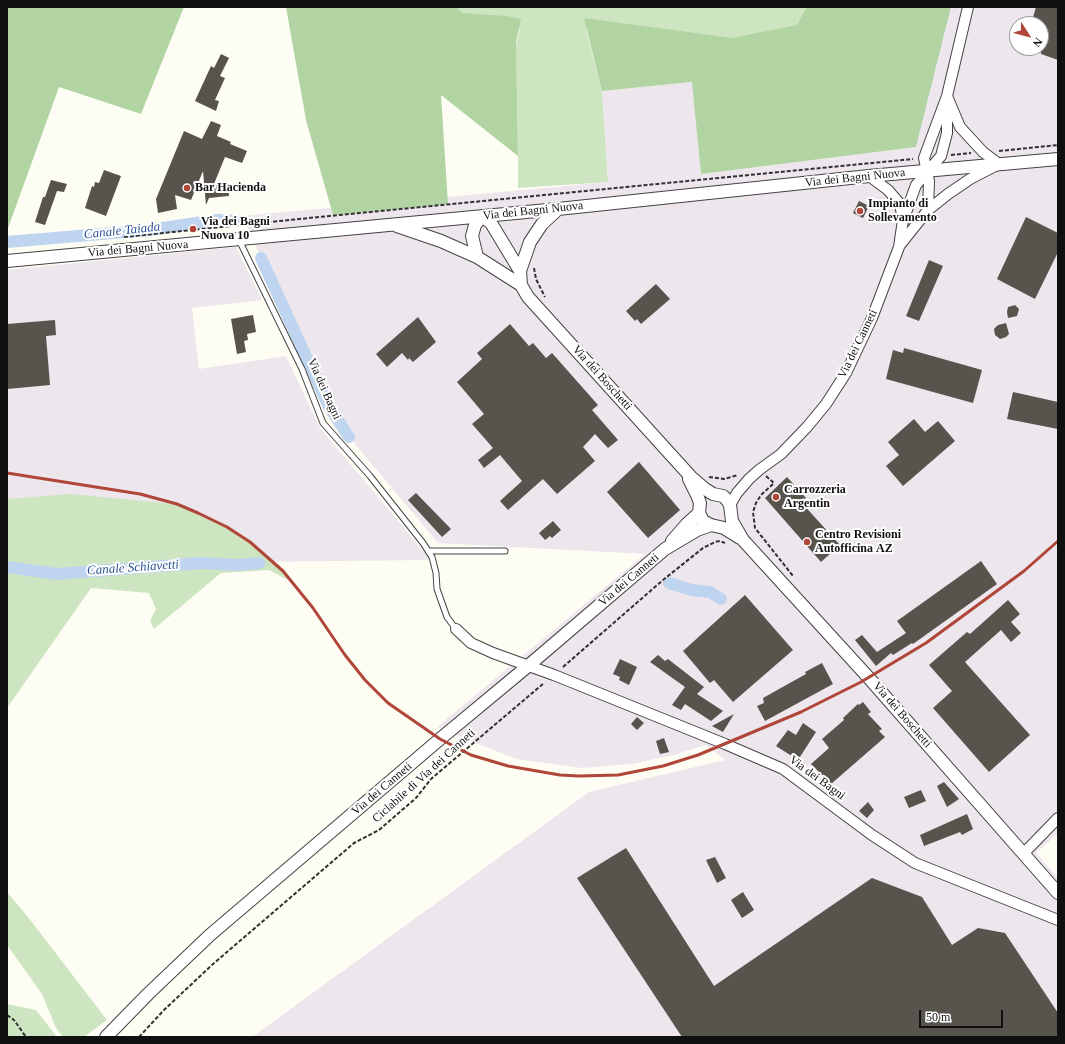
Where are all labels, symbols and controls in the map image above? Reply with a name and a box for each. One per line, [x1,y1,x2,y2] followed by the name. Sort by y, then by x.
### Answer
[1009,16,1049,56] north arrow
[1031,36,1045,49] text: N
[804,166,906,190] street label: Via dei Bagni Nuova
[195,181,266,195] place label: Bar Hacienda
[182,183,192,193] marker: Bar Hacienda
[868,197,937,225] place label: Impianto di Sollevamento
[482,199,584,223] street label: Via dei Bagni Nuova
[855,206,865,216] marker: Impianto di Sollevamento
[201,215,270,243] place label: Via dei Bagni Nuova 10
[83,219,161,243] water label: Canale Taiada
[188,224,198,234] marker: Via dei Bagni Nuova 10
[87,237,189,261] street label: Via dei Bagni Nuova
[835,307,881,381] street label: Via dei Canneti
[569,342,635,414] street label: Via dei Boschetti
[304,356,344,422] street label: Via dei Bagni
[784,483,846,511] place label: Carrozzeria Argentin
[771,492,781,502] marker: Carrozzeria Argentin
[815,528,901,556] place label: Centro Revisioni Autofficina AZ
[802,537,812,547] marker: Centro Revisioni Autofficina AZ
[596,551,662,609] street label: Via dei Canneti
[87,557,179,579] water label: Canale Schiavetti
[869,679,935,751] street label: Via dei Boschetti
[370,726,478,826] street label: Ciclabile di Via dei Canneti
[786,753,848,803] street label: Via dei Bagni
[349,760,415,818] street label: Via dei Canneti
[921,1002,1005,1028] scale bar
[926,1010,950,1024] text: 50 m

